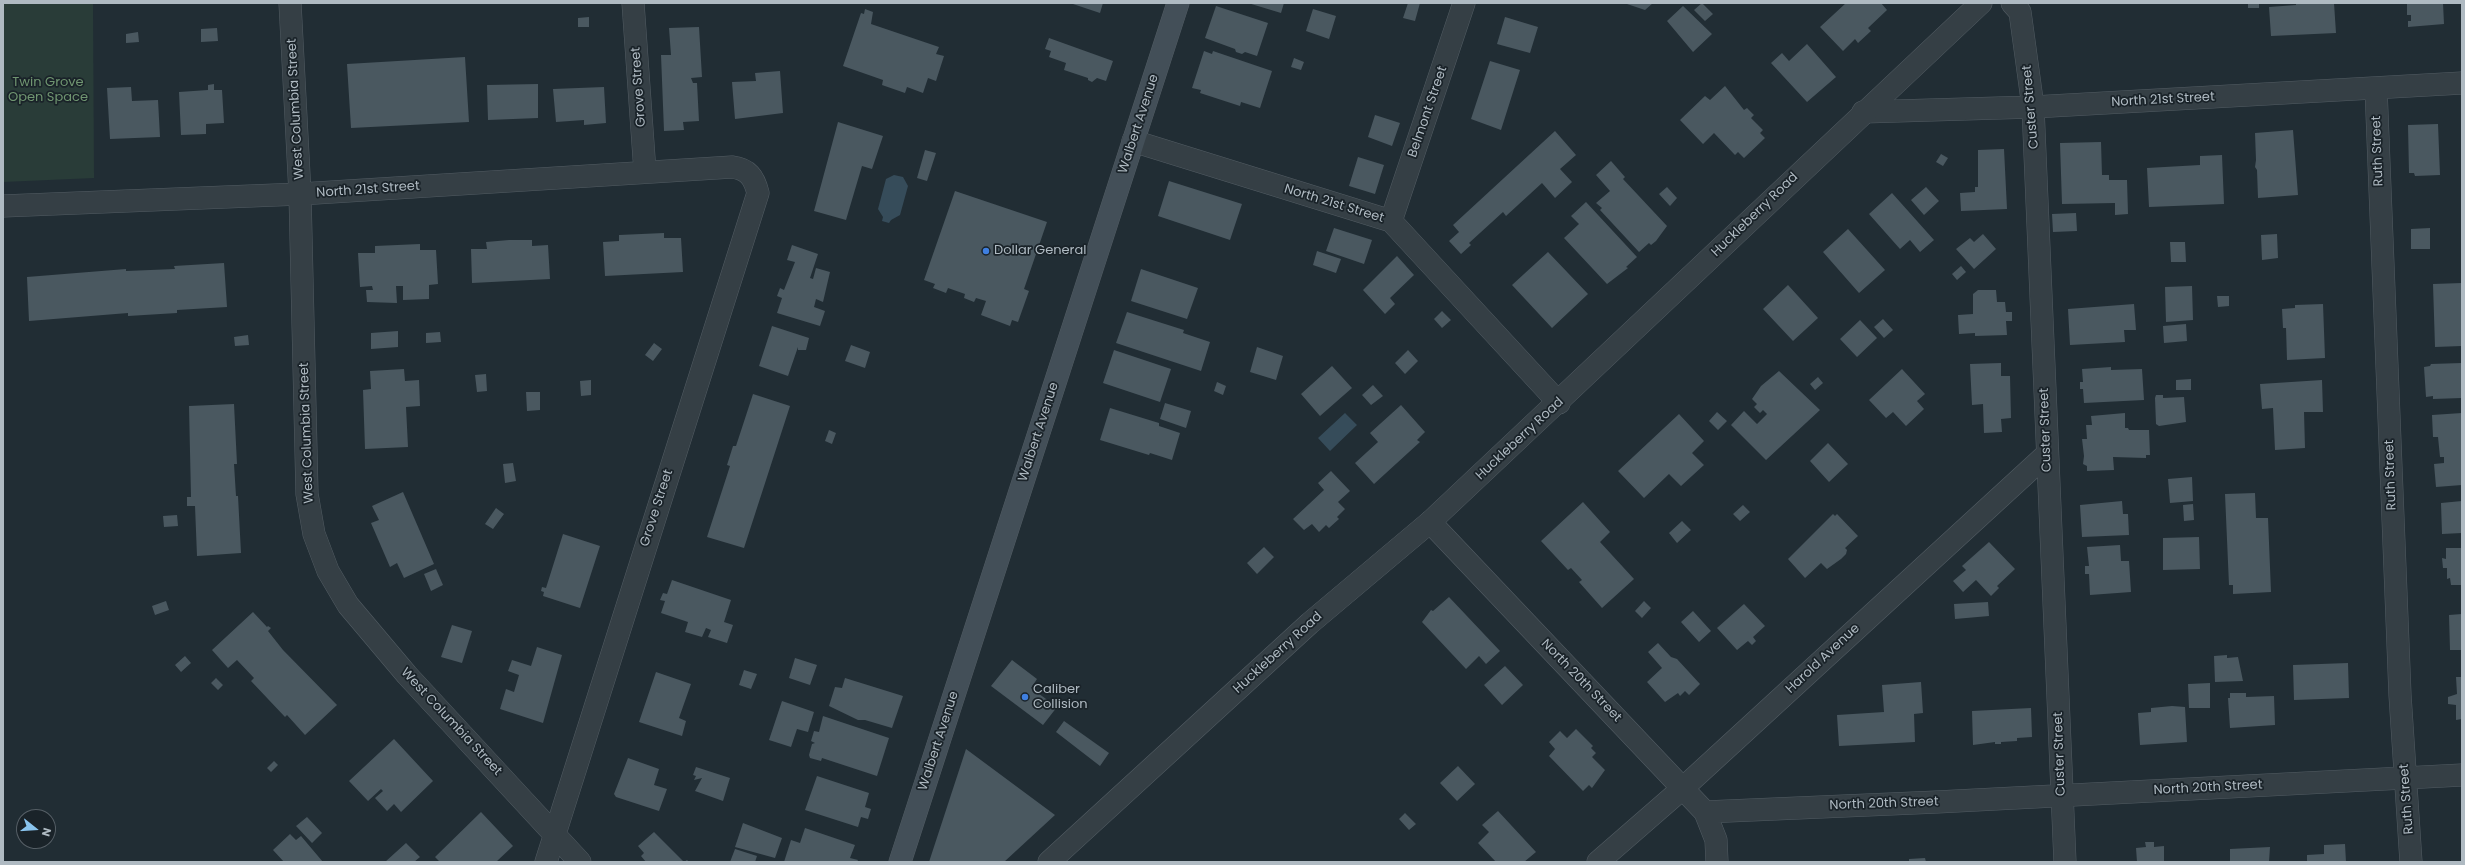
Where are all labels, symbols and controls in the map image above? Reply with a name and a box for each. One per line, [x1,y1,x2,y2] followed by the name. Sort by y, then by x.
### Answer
[285,38,307,180] street label: West Columbia Street
[628,46,650,128] street label: Grove Street
[1405,64,1451,160] street label: Belmont Street
[2020,64,2042,150] street label: Custer Street
[1116,72,1162,176] street label: Walbert Avenue
[8,75,88,106] park label: Twin Grove Open Space
[2111,90,2215,110] street label: North 21st Street
[2369,115,2387,187] street label: Ruth Street
[1708,170,1802,260] street label: Huckleberry Road
[316,179,420,201] street label: North 21st Street
[1282,181,1386,227] street label: North 21st Street
[994,243,1086,259] place label: Dollar General
[981,246,991,256] marker: Dollar General
[297,362,317,504] street label: West Columbia Street
[1016,380,1062,484] street label: Walbert Avenue
[2037,388,2055,472] street label: Custer Street
[1473,394,1567,484] street label: Huckleberry Road
[2382,439,2400,511] street label: Ruth Street
[637,467,677,549] street label: Grove Street
[1230,609,1326,697] street label: Huckleberry Road
[1783,621,1863,697] street label: Harold Avenue
[1538,636,1624,726] street label: North 20th Street
[397,665,505,779] street label: West Columbia Street
[1033,682,1088,713] place label: Caliber Collision
[916,689,962,793] street label: Walbert Avenue
[1020,692,1030,702] marker: Caliber Collision
[2051,712,2069,796] street label: Custer Street
[2397,763,2417,835] street label: Ruth Street
[2153,777,2263,799] street label: North 20th Street
[1829,794,1939,814] street label: North 20th Street
[16,809,56,849] north arrow
[38,826,55,839] text: N

